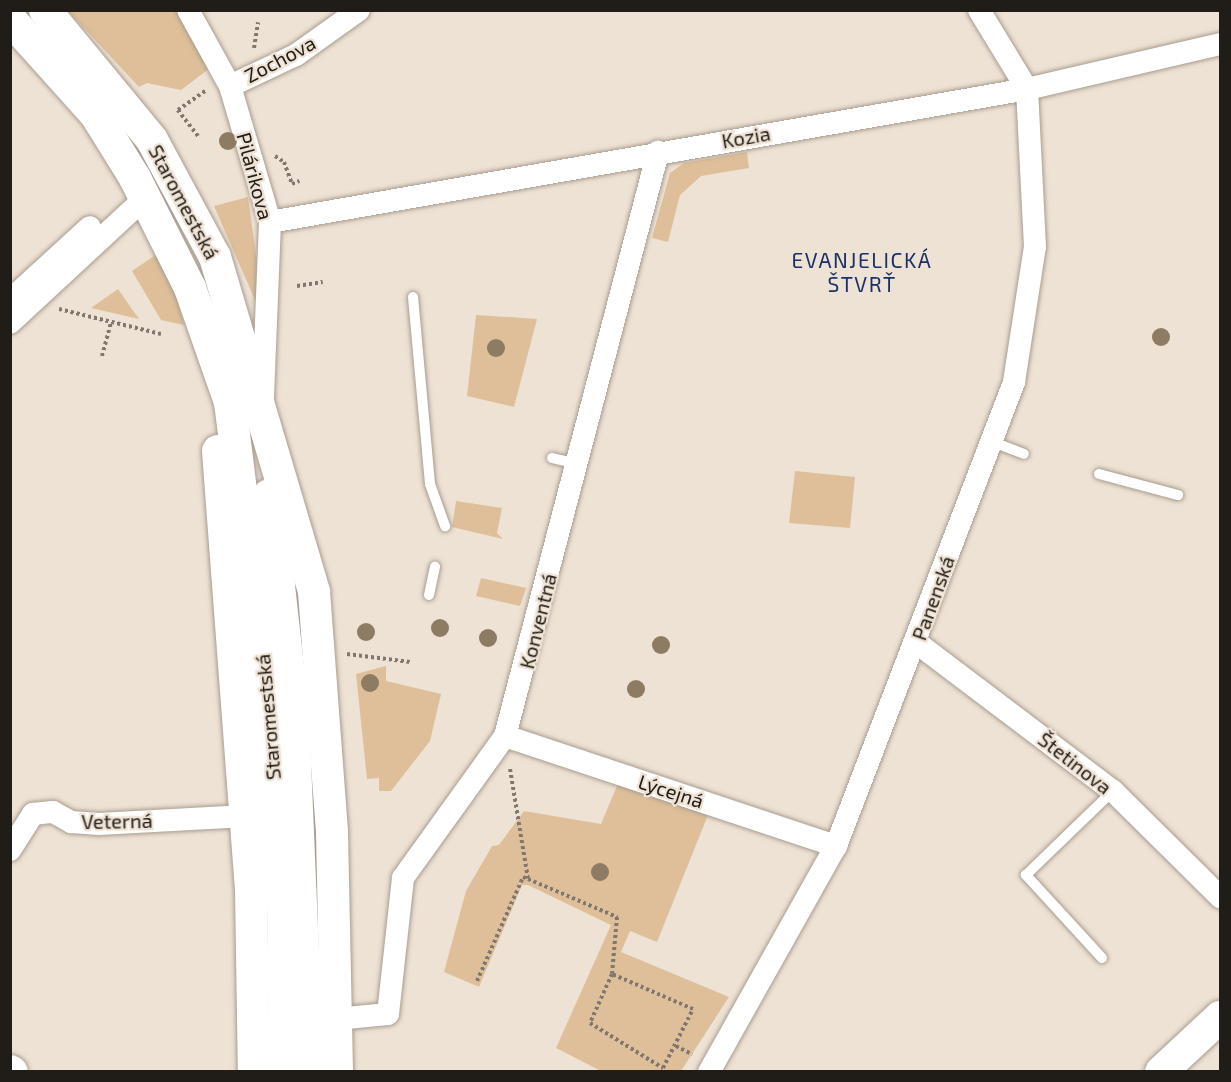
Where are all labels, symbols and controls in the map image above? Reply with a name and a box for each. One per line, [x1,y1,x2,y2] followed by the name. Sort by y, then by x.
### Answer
[240,30,320,88] street label: Zochova
[720,121,772,153] street label: Kozia
[232,130,278,222] street label: Pilárikova
[144,141,224,263] street label: Staromestská
[792,247,932,297] district label: EVANJELICKÁ ŠTVRŤ
[907,553,959,643] street label: Panenská
[515,571,561,671] street label: Konventná
[251,653,285,781] street label: Staromestská
[1034,727,1116,799] street label: Štetinova
[635,769,707,813] street label: Lýcejná
[81,808,153,834] street label: Veterná

